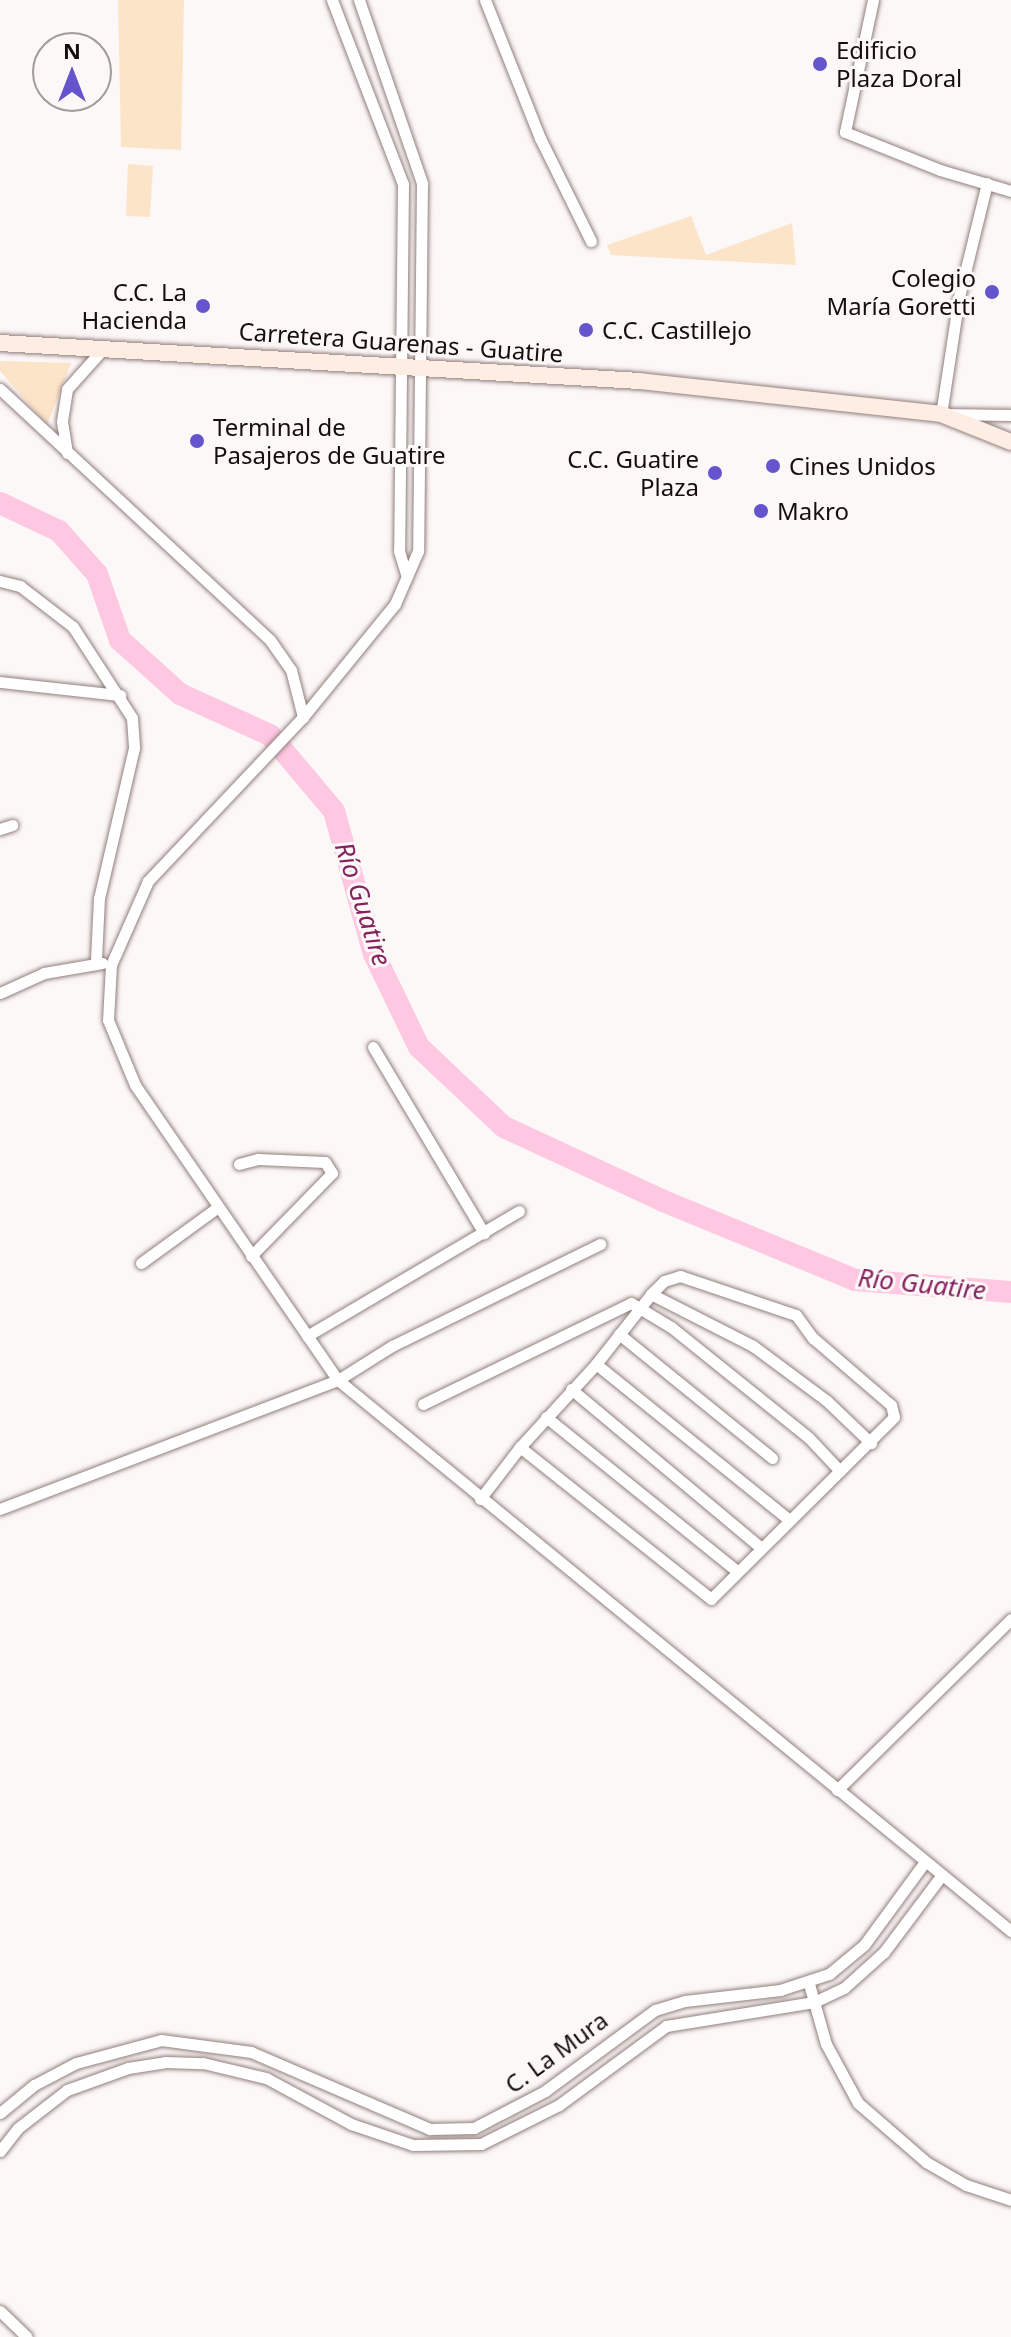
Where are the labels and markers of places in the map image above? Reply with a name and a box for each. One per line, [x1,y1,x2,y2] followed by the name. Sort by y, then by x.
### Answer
[836,36,962,92] place label: Edificio Plaza Doral
[811,55,829,73] marker: Edificio Plaza Doral
[826,264,976,320] place label: Colegio María Goretti
[81,278,187,334] place label: C.C. La Hacienda
[983,283,1001,301] marker: Colegio María Goretti
[194,297,212,315] marker: C.C. La Hacienda
[602,316,752,344] place label: C.C. Castillejo
[577,321,595,339] marker: C.C. Castillejo
[213,413,445,469] place label: Terminal de Pasajeros de Guatire
[188,432,206,450] marker: Terminal de Pasajeros de Guatire
[567,445,699,501] place label: C.C. Guatire Plaza
[789,452,936,480] place label: Cines Unidos
[764,457,782,475] marker: Cines Unidos
[706,464,724,482] marker: C.C. Guatire Plaza
[777,497,849,525] place label: Makro
[752,502,770,520] marker: Makro

